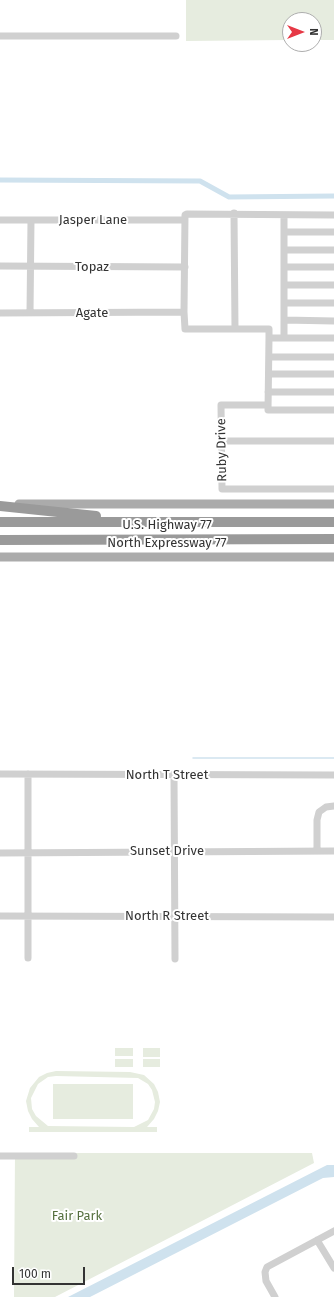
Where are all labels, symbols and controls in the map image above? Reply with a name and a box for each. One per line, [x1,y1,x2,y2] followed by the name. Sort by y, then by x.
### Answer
[282,12,322,52] north arrow
[307,28,320,36] text: N
[59,212,127,228] street label: Jasper Lane
[75,259,109,275] street label: Topaz
[76,305,108,321] street label: Agate
[214,418,230,482] street label: Ruby Drive
[122,517,212,533] street label: U.S. Highway 77
[107,535,227,551] street label: North Expressway 77
[126,767,208,783] street label: North T Street
[130,843,204,859] street label: Sunset Drive
[125,908,209,924] street label: North R Street
[52,1208,102,1224] park label: Fair Park
[14,1259,87,1285] scale bar
[19,1267,51,1281] text: 100 m

